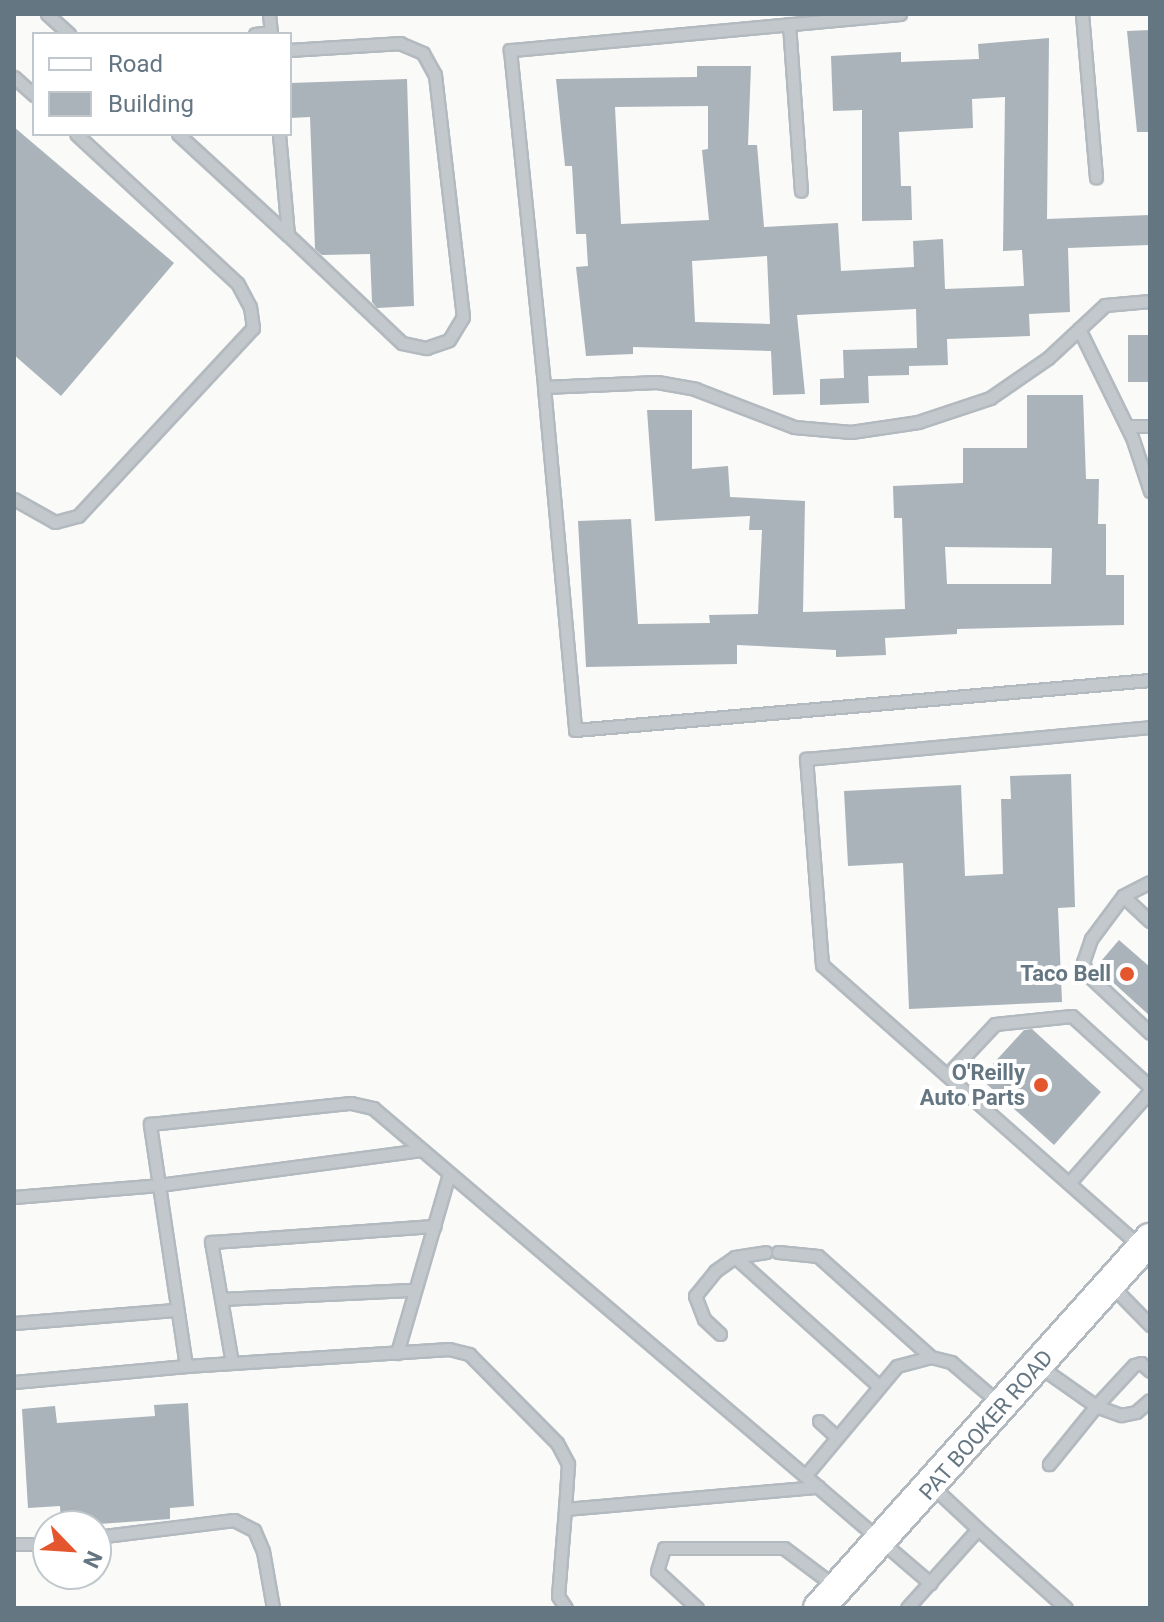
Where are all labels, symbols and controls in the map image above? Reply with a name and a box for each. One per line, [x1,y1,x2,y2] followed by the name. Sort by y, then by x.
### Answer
[32,32,292,136] legend
[108,50,163,78] text: Road
[108,90,194,118] text: Building
[1020,961,1111,987] place label: Taco Bell
[1118,965,1136,983] marker: Taco Bell
[920,1059,1025,1110] place label: O'Reilly Auto Parts
[1032,1076,1050,1094] marker: O'Reilly Auto Parts
[914,1344,1058,1506] street label: PAT BOOKER ROAD
[32,1510,112,1590] north arrow
[78,1547,107,1572] text: N

